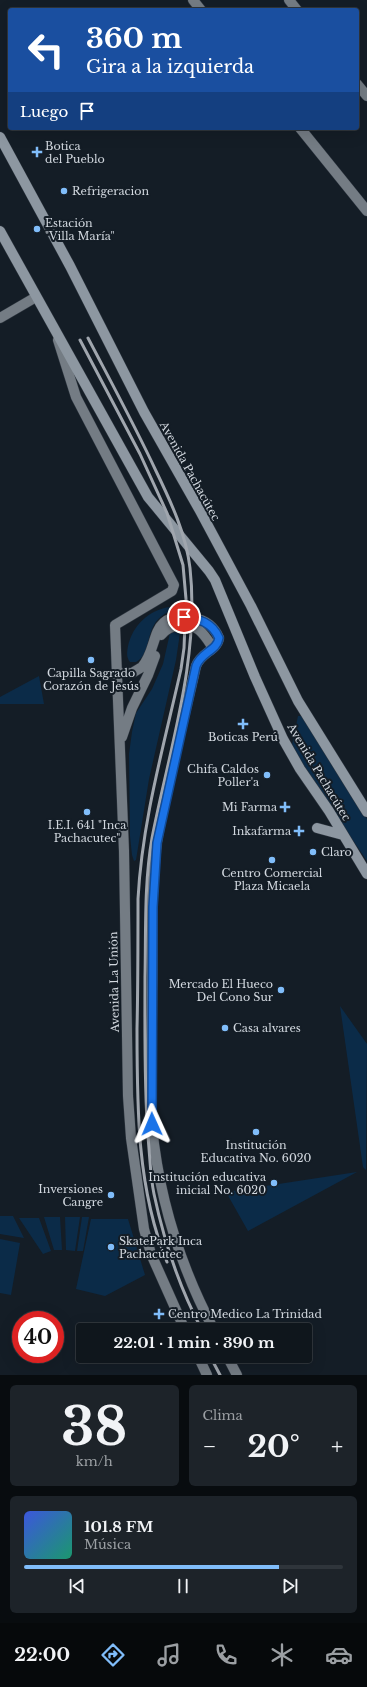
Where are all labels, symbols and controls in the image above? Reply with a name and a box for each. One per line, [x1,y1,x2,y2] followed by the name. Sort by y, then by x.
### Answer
[86,21,182,56] text: 360 m
[20,24,72,76] icon: left
[86,56,254,78] text: Gira a la izquierda
[76,100,98,122] icon: arrive
[20,102,68,121] text: Luego
[45,139,105,166] place label: Botica del Pueblo
[32,147,42,157] marker: Botica del Pueblo
[72,184,149,198] place label: Refrigeracion
[59,186,69,196] marker: Refrigeracion
[45,216,115,243] place label: Estación "Villa María"
[32,224,42,234] marker: Estación "Villa María"
[156,418,223,523] street label: Avenida Pachacútec
[167,600,201,634] pin
[173,606,195,628] icon: arrive
[86,655,96,665] marker: Capilla Sagrado Corazón de Jesús
[43,666,139,693] place label: Capilla Sagrado Corazón de Jesús
[238,719,248,729] marker: Boticas Perú
[284,720,354,823] street label: Avenida Pachacútec
[208,730,279,744] place label: Boticas Perú
[187,762,260,789] place label: Chifa Caldos Poller'a
[262,770,272,780] marker: Chifa Caldos Poller'a
[222,800,278,814] place label: Mi Farma
[280,802,290,812] marker: Mi Farma
[82,807,92,817] marker: I.E.I. 641 "Inca Pachacutec"
[48,818,127,845] place label: I.E.I. 641 "Inca Pachacutec"
[232,824,292,838] place label: Inkafarma
[294,826,304,836] marker: Inkafarma
[321,845,352,859] place label: Claro
[308,847,318,857] marker: Claro
[267,855,277,865] marker: Centro Comercial Plaza Micaela
[222,866,323,893] place label: Centro Comercial Plaza Micaela
[106,931,122,1034] street label: Avenida La Unión
[169,977,274,1004] place label: Mercado El Hueco Del Cono Sur
[276,985,286,995] marker: Mercado El Hueco Del Cono Sur
[233,1021,301,1035] place label: Casa alvares
[220,1023,230,1033] marker: Casa alvares
[131,1103,173,1145] position arrow
[251,1127,261,1137] marker: Institución Educativa No. 6020
[201,1138,312,1165] place label: Institución Educativa No. 6020
[148,1170,267,1197] place label: Institución educativa inicial No. 6020
[269,1178,279,1188] marker: Institución educativa inicial No. 6020
[38,1182,103,1209] place label: Inversiones Cangre
[106,1190,116,1200] marker: Inversiones Cangre
[119,1234,203,1261] place label: SkatePark Inca Pachacútec
[106,1242,116,1252] marker: SkatePark Inca Pachacútec
[168,1307,322,1321] place label: Centro Medico La Trinidad
[153,1308,165,1320] marker: Centro Medico La Trinidad
[12,1311,64,1363] speed limit sign: 40
[113,1333,275,1352] text: 22:01 · 1 min · 390 m
[61,1395,127,1459] text: 38
[203,1407,243,1424] text: Clima
[248,1428,300,1465] text: 20°
[203,1433,216,1460] text: −
[331,1433,343,1460] text: +
[76,1453,113,1470] text: km/h
[84,1517,153,1536] text: 101.8 FM
[84,1536,131,1553] text: Música
[66,1575,88,1597] icon: previous
[172,1575,194,1597] icon: pause
[279,1575,301,1597] icon: next
[99,1641,127,1669] icon: directions
[155,1641,183,1669] icon: music
[212,1641,240,1669] icon: phone
[268,1641,296,1669] icon: climate
[325,1641,353,1669] icon: car
[14,1644,70,1666] text: 22:00

